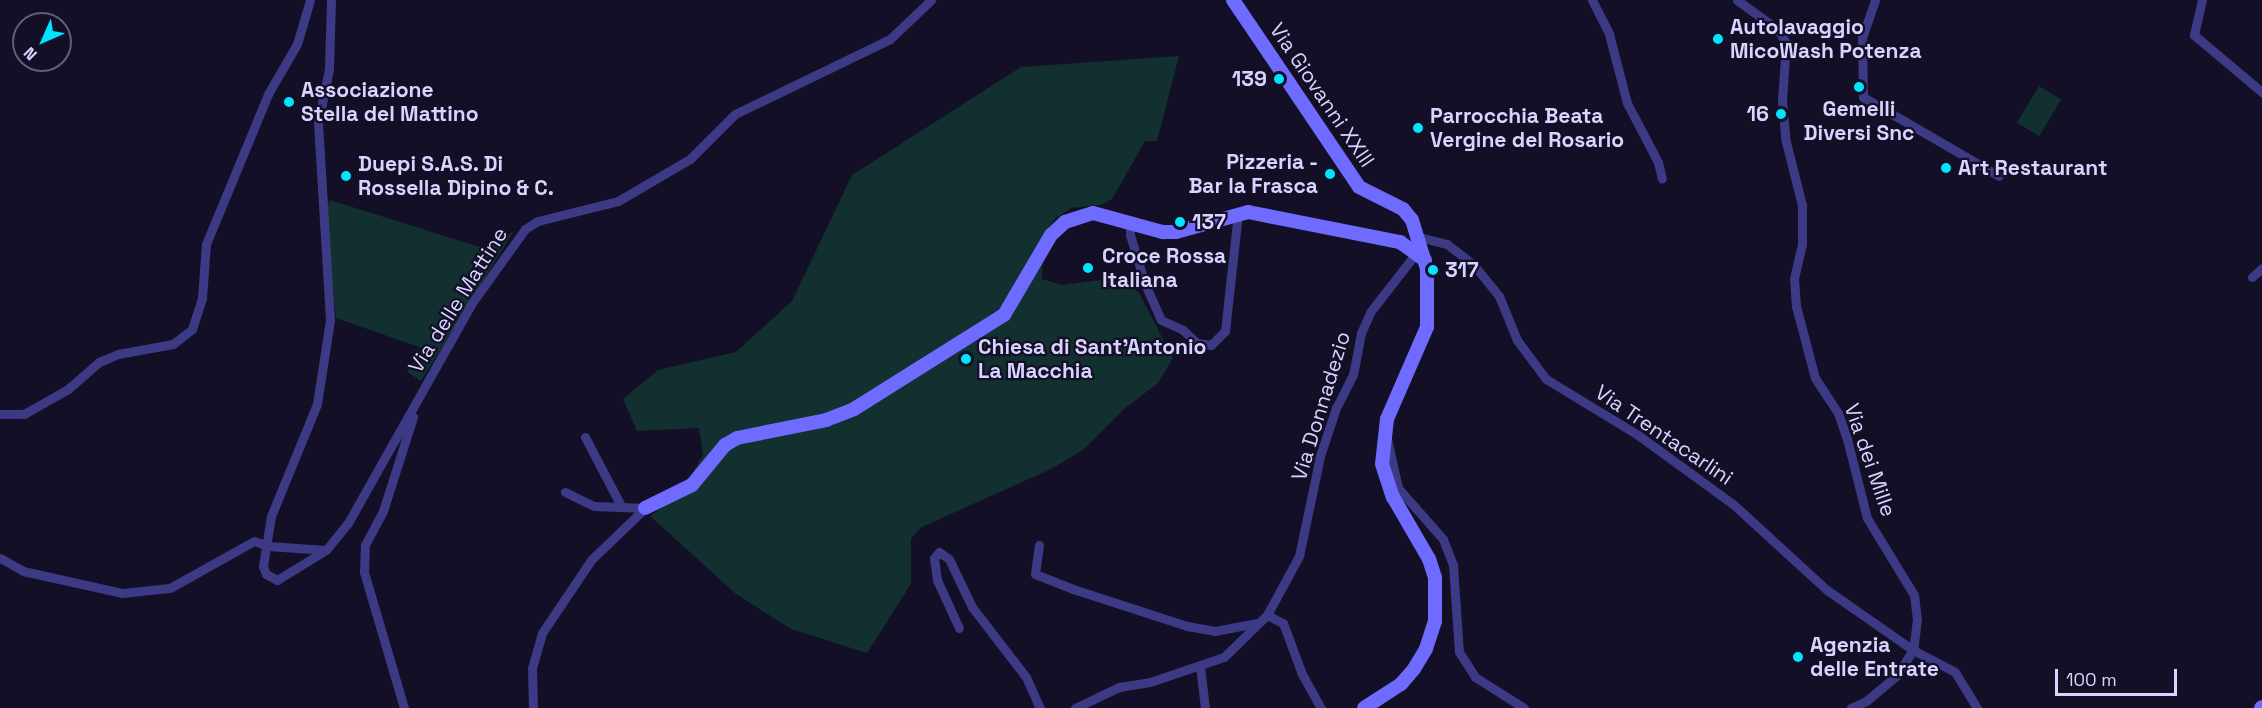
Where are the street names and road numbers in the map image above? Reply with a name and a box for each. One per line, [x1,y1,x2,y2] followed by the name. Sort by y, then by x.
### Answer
[1264,18,1380,172] street label: Via Giovanni XXIII
[403,223,513,377] street label: Via delle Mattine
[1286,328,1356,484] street label: Via Donnadezio
[1590,379,1738,491] street label: Via Trentacarlini
[1839,400,1901,520] street label: Via dei Mille

